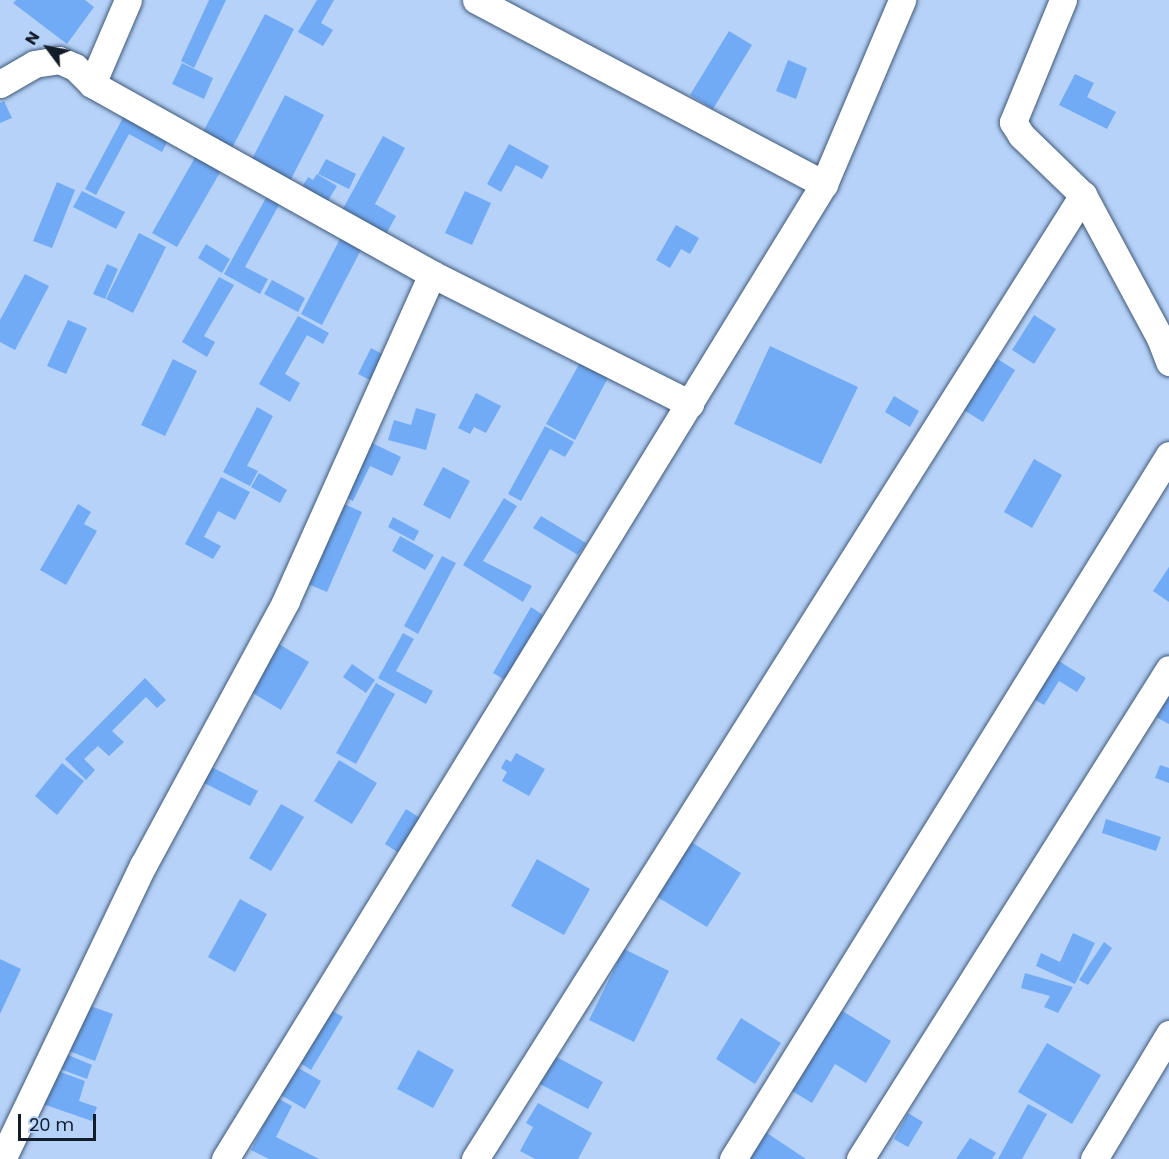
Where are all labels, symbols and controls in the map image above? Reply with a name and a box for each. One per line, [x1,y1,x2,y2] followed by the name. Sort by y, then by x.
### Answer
[18,18,78,78] north arrow
[19,27,45,49] text: N
[21,1102,99,1140] scale bar
[29,1112,74,1137] text: 20 m

